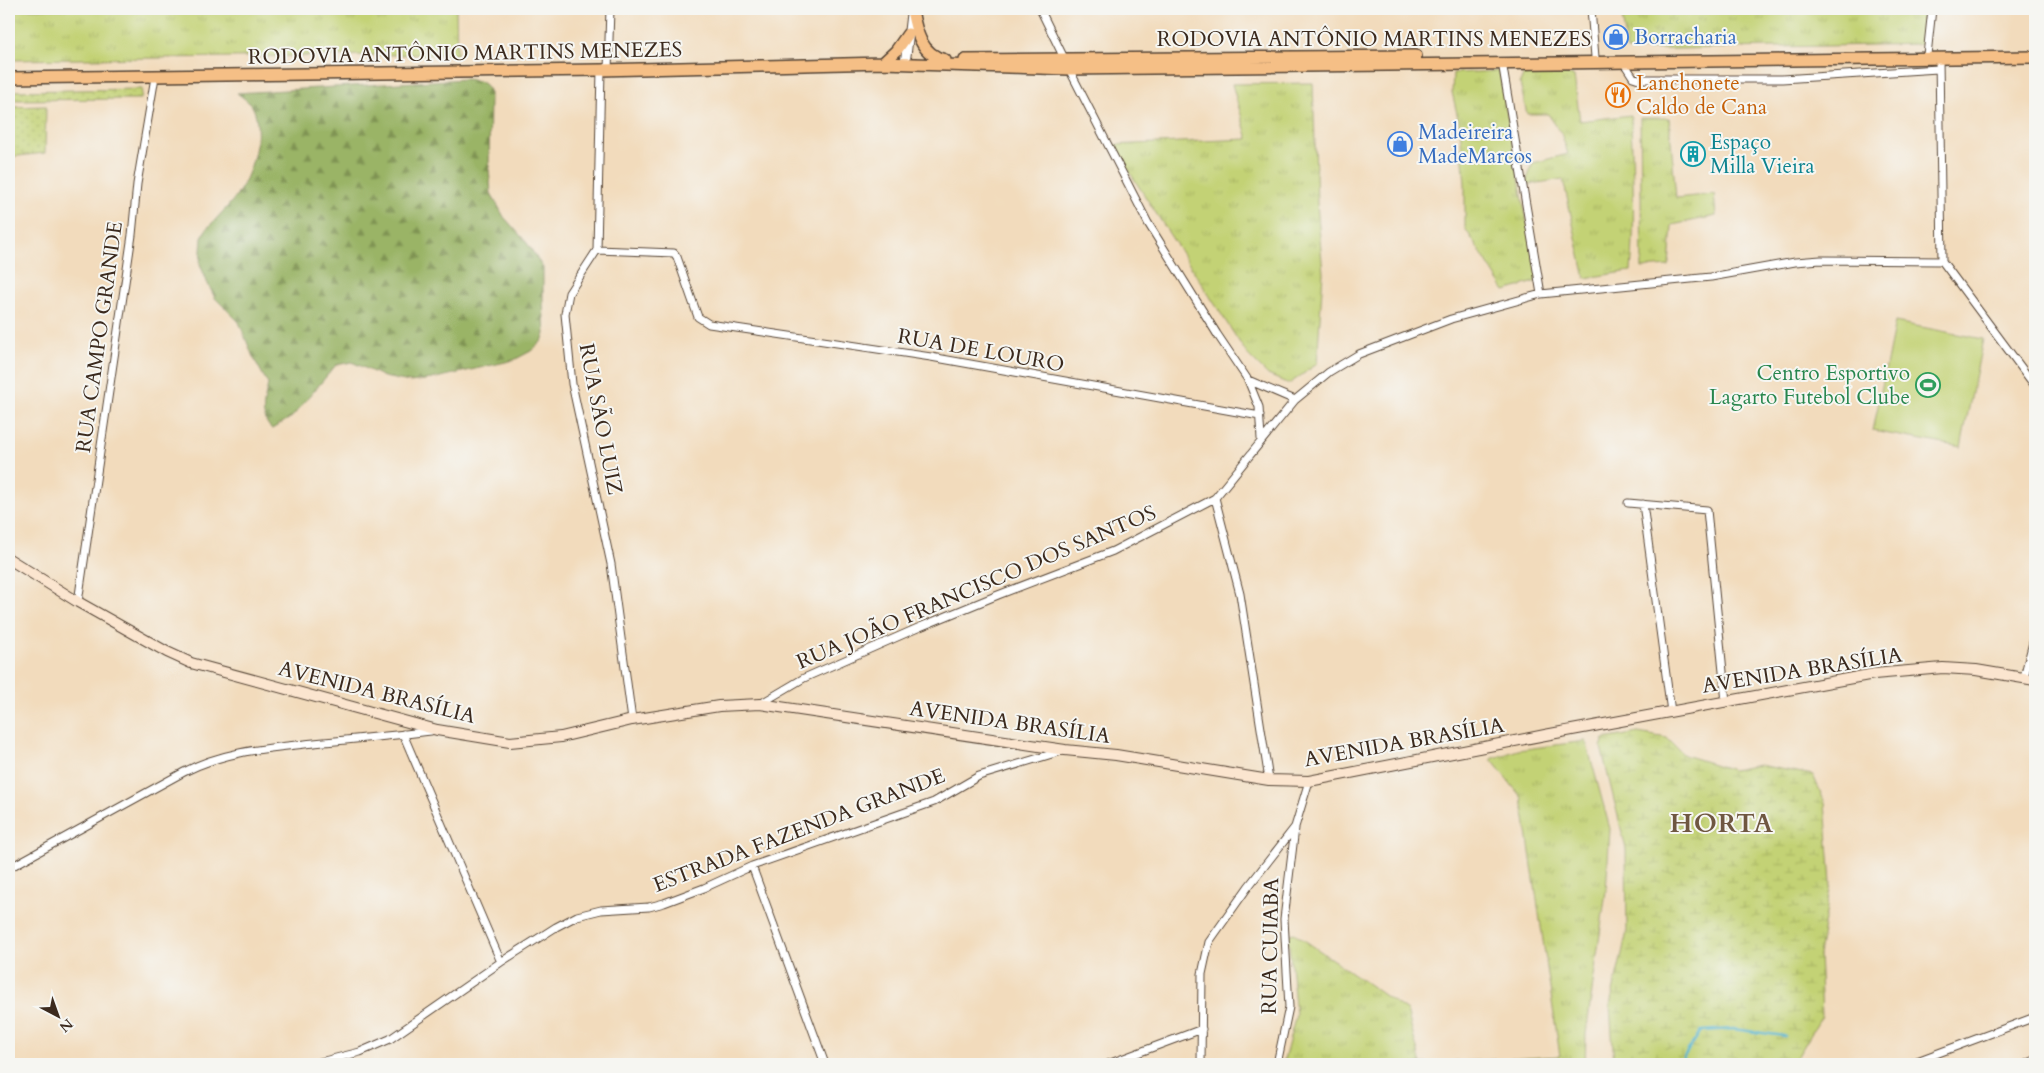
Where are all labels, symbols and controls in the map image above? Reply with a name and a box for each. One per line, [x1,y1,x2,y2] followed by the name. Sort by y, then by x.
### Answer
[1634,23,1737,52] place label: Borracharia
[1603,24,1629,50] shop icon: Borracharia
[1157,25,1591,54] street label: RODOVIA ANTÔNIO MARTINS MENEZES
[248,35,682,72] street label: RODOVIA ANTÔNIO MARTINS MENEZES
[1636,69,1767,122] place label: Lanchonete Caldo de Cana
[1605,82,1631,108] restaurant icon: Lanchonete Caldo de Cana
[1418,118,1532,171] place label: Madeireira MadeMarcos
[1710,128,1815,181] place label: Espaço Milla Vieira
[1387,131,1413,157] shop icon: Madeireira MadeMarcos
[1680,141,1706,167] building icon: Espaço Milla Vieira
[69,219,130,455] street label: RUA CAMPO GRANDE
[895,322,1066,379] street label: RUA DE LOURO
[572,341,630,497] street label: RUA SÃO LUIZ
[1709,359,1910,412] place label: Centro Esportivo Lagarto Futebol Clube
[1915,372,1941,398] sports icon: Centro Esportivo Lagarto Futebol Clube
[792,497,1160,677] street label: RUA JOÃO FRANCISCO DOS SANTOS
[1700,640,1904,701] street label: AVENIDA BRASÍLIA
[275,654,479,731] street label: AVENIDA BRASÍLIA
[908,694,1112,751] street label: AVENIDA BRASÍLIA
[1302,711,1506,774] street label: AVENIDA BRASÍLIA
[649,761,949,900] street label: ESTRADA FAZENDA GRANDE
[1670,806,1774,841] district label: HORTA
[1255,877,1286,1015] street label: RUA CUIABA
[32,990,82,1040] north arrow
[55,1014,77,1037] text: N

